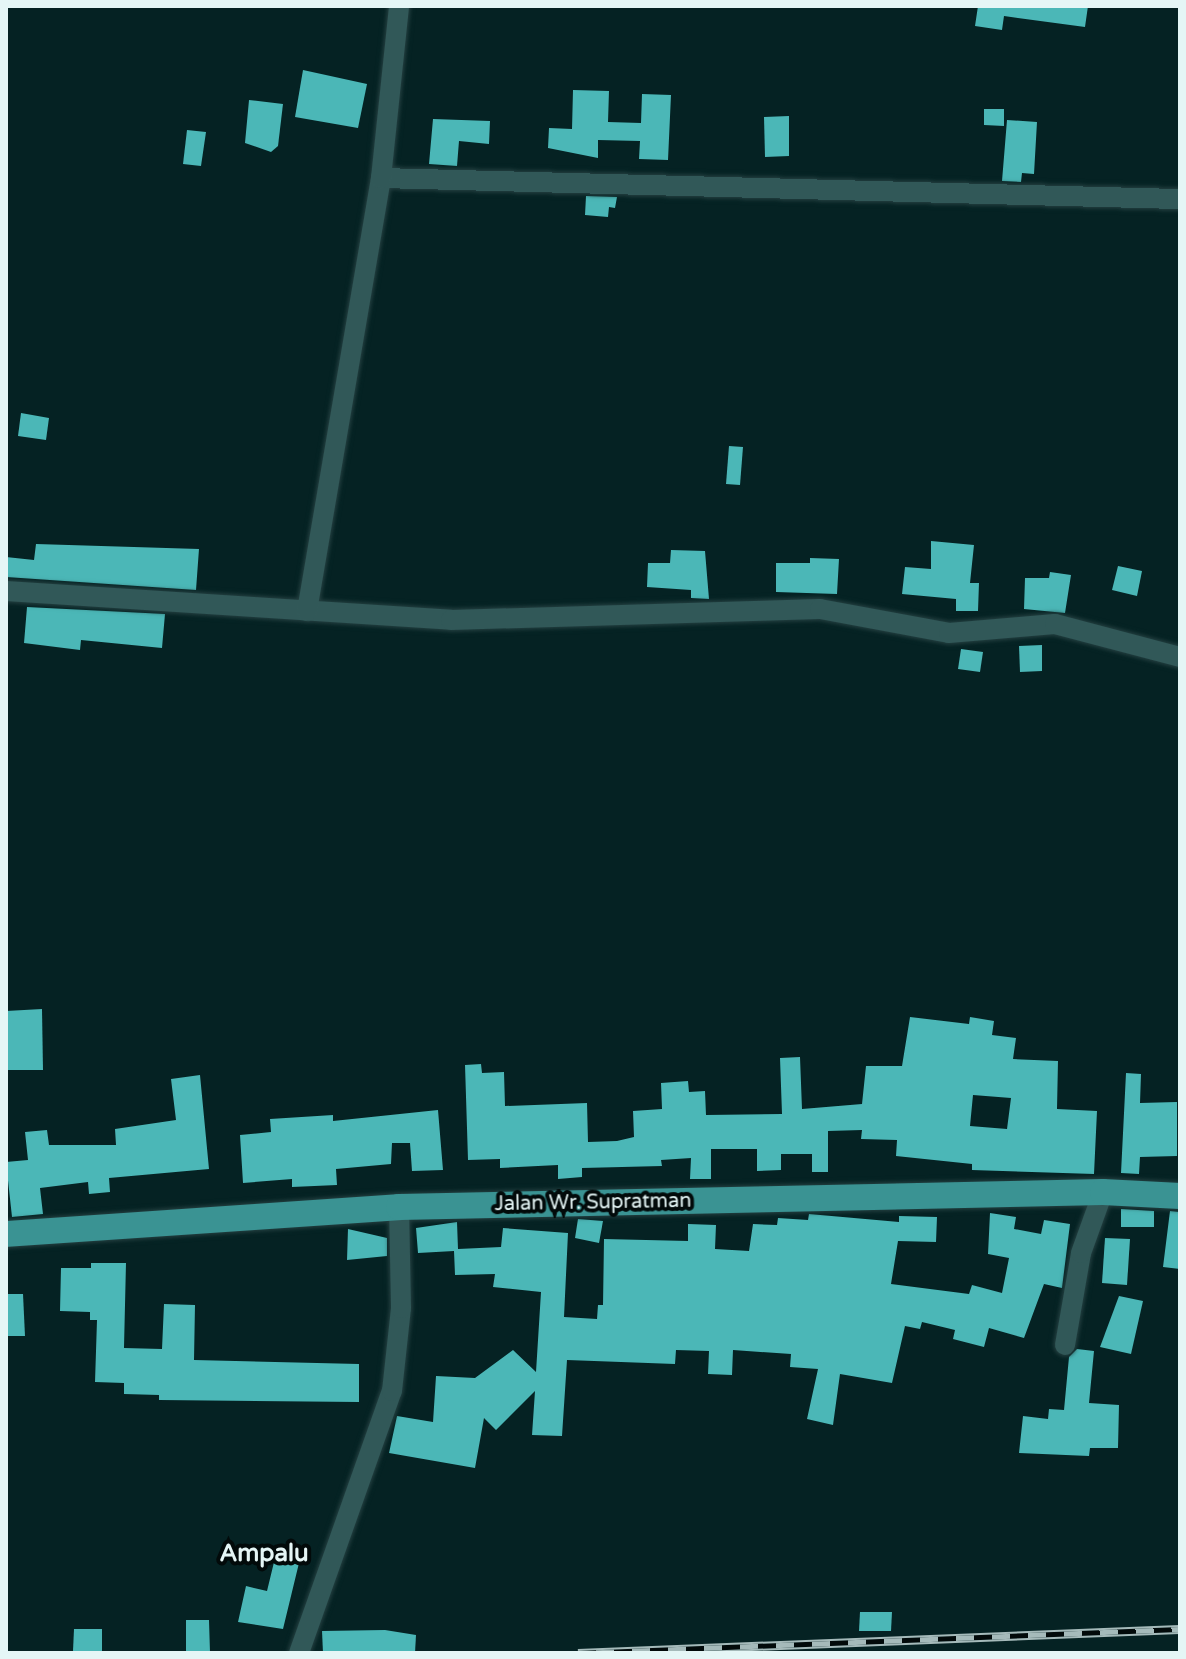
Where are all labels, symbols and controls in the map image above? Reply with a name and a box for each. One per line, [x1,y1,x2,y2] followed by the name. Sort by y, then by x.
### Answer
[494,1189,692,1217] street label: Jalan Wr. Supratman
[219,1540,309,1568] district label: Ampalu

